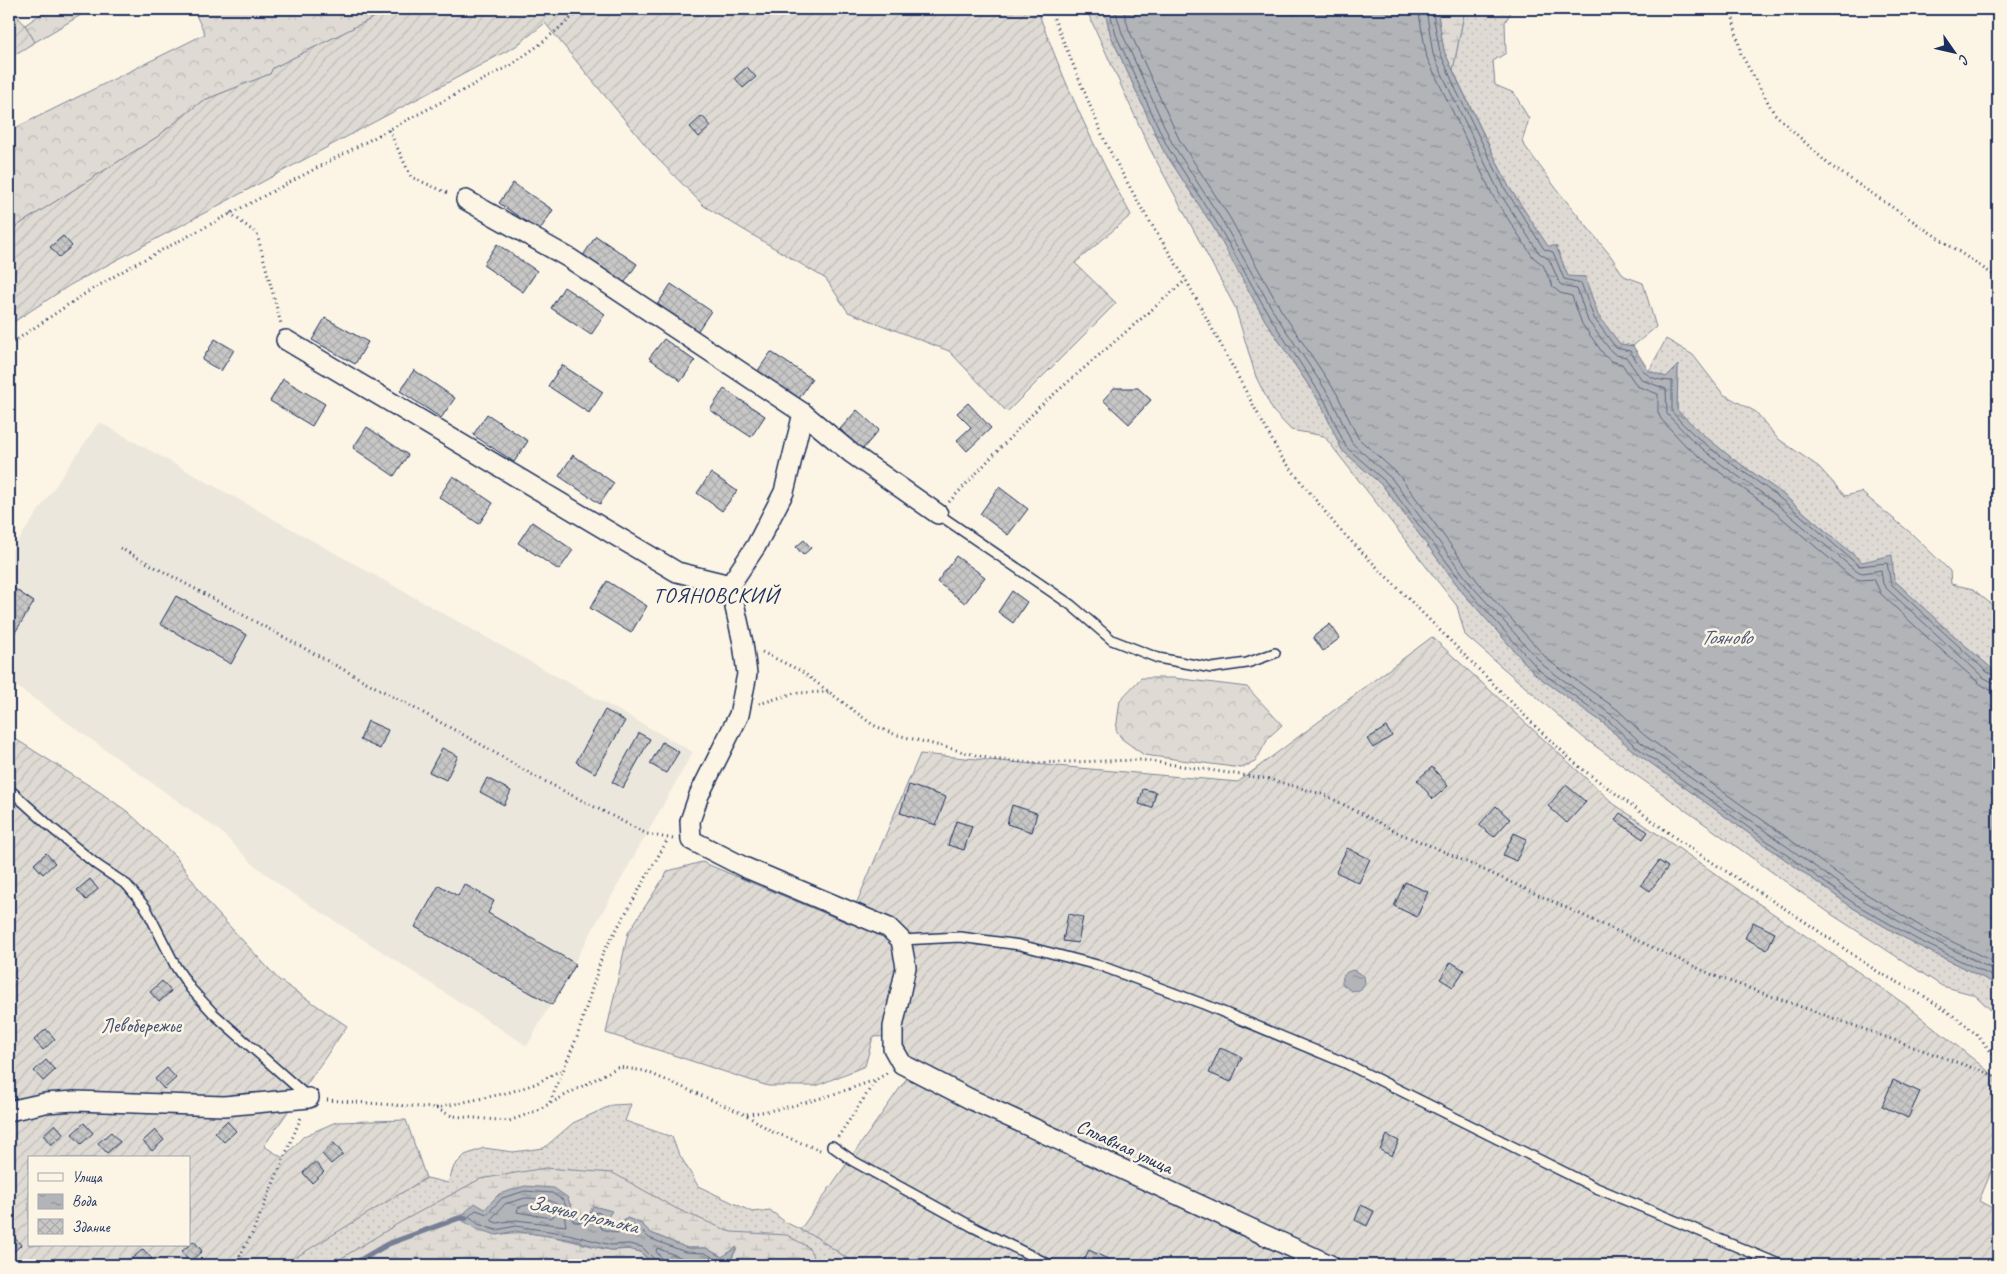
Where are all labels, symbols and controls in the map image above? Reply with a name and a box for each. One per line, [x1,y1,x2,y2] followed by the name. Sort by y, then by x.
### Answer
[1930,28,1980,78] north arrow
[1954,51,1973,68] text: С
[653,581,782,609] district label: ТОЯНОВСКИЙ
[1701,624,1754,650] water label: Тояново
[101,1013,182,1038] park label: Левобережье
[1072,1113,1179,1180] street label: Сплавная улица
[28,1156,190,1246] legend
[72,1168,103,1187] text: Улица
[526,1189,643,1240] water label: Заячья протока
[72,1192,97,1211] text: Вода
[72,1218,111,1237] text: Здание

